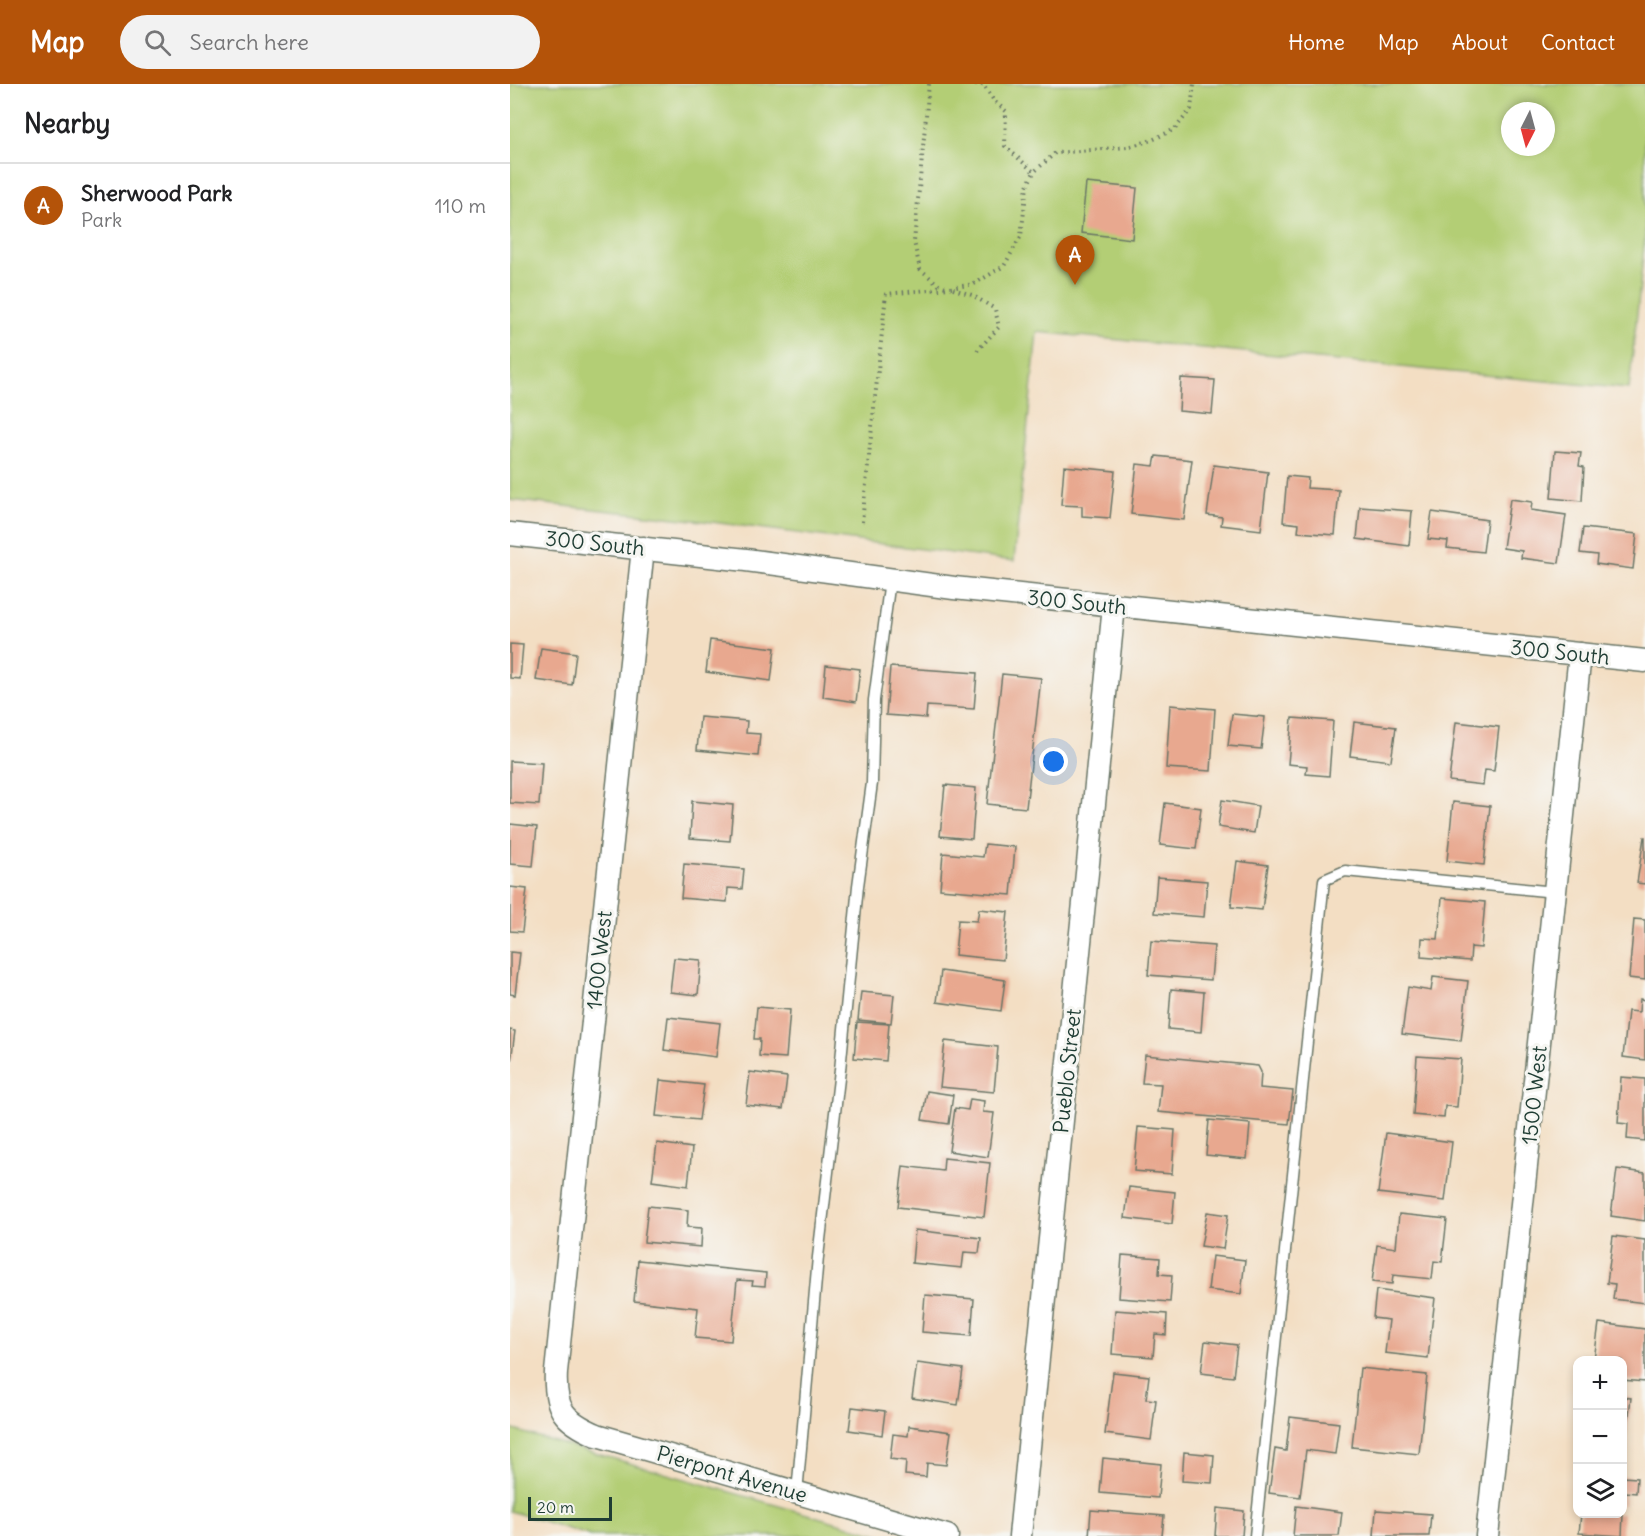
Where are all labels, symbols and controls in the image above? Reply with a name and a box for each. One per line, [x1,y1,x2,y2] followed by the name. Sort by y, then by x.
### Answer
[120,15,540,69] search box
[30,24,84,60] text: Map
[141,26,174,59] icon: search
[189,28,309,56] text: Search here
[1288,29,1345,56] text: Home
[1378,29,1419,56] text: Map
[1452,29,1508,56] text: About
[1541,29,1615,56] text: Contact
[1501,102,1555,156] north arrow
[24,107,110,140] text: Nearby
[81,179,232,207] text: Sherwood Park
[37,193,50,218] text: A
[435,193,486,218] text: 110 m
[81,207,122,232] text: Park
[1056,236,1094,285] pin: A
[544,524,646,562] street label: 300 South
[1026,583,1128,621] street label: 300 South
[1509,633,1611,671] street label: 300 South
[1039,747,1068,776] your location
[580,909,618,1011] street label: 1400 West
[1047,1007,1087,1135] street label: Pueblo Street
[1515,1044,1553,1146] street label: 1500 West
[1573,1356,1627,1518] map controls
[1573,1356,1627,1410] button: +
[1573,1410,1627,1464] button: −
[654,1440,810,1508] street label: Pierpont Avenue
[1573,1464,1627,1518] button: layers
[528,1494,612,1522] scale bar
[537,1497,574,1517] text: 20 m

